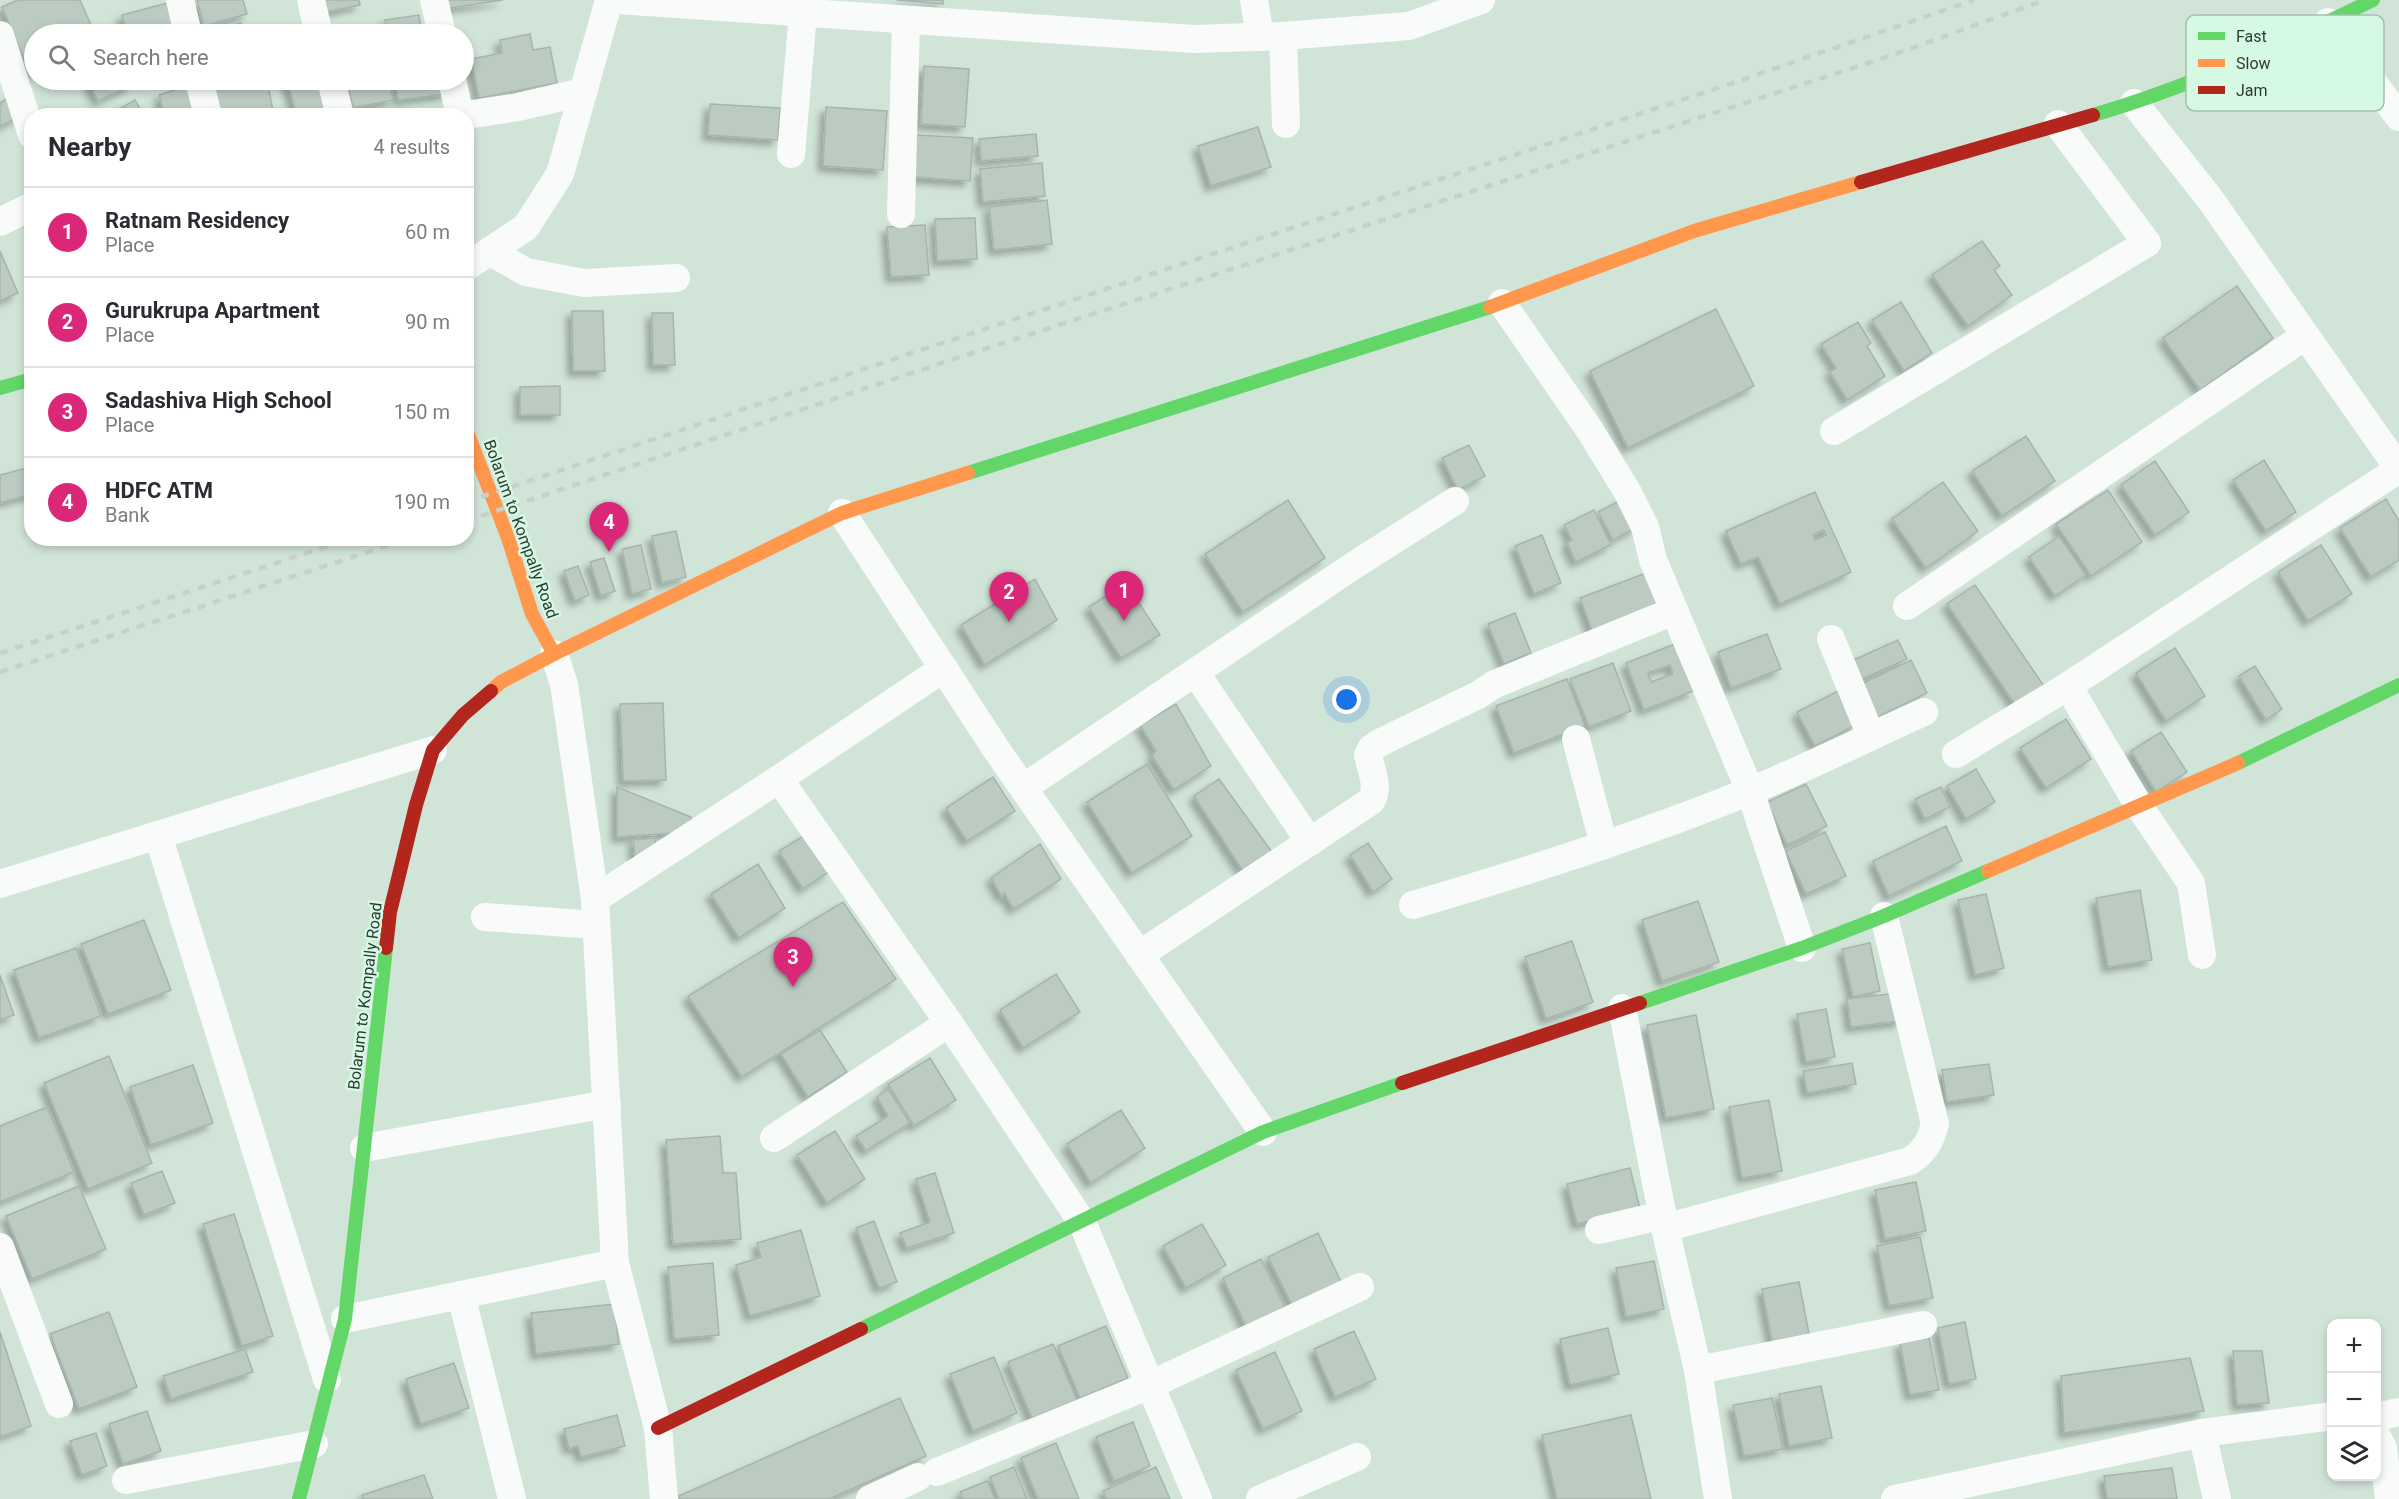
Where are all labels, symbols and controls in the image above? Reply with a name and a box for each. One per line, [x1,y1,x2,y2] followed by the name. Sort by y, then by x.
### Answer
[2186,15,2384,111] legend
[24,24,474,90] search box
[2236,27,2267,46] text: Fast
[45,41,78,74] icon: search
[93,45,209,70] text: Search here
[2236,54,2271,73] text: Slow
[2236,81,2268,100] text: Jam
[48,132,131,162] text: Nearby
[374,135,450,159] text: 4 results
[105,208,289,233] text: Ratnam Residency
[62,220,73,244] text: 1
[405,220,450,244] text: 60 m
[105,233,154,257] text: Place
[105,298,320,323] text: Gurukrupa Apartment
[62,310,73,334] text: 2
[405,310,450,334] text: 90 m
[105,323,154,347] text: Place
[105,388,332,413] text: Sadashiva High School
[62,400,73,424] text: 3
[394,400,450,424] text: 150 m
[105,413,154,437] text: Place
[480,437,562,621] street label: Bolarum to Kompally Road
[105,478,213,503] text: HDFC ATM
[62,490,73,514] text: 4
[394,490,450,514] text: 190 m
[590,502,628,552] pin: 4
[105,503,150,527] text: Bank
[990,572,1028,622] pin: 2
[1104,572,1144,621] pin: 1
[1332,685,1361,714] your location
[344,901,386,1091] street label: Bolarum to Kompally Road
[774,938,812,987] pin: 3
[2327,1319,2381,1481] map controls
[2327,1319,2381,1373] button: +
[2327,1373,2381,1427] button: −
[2327,1427,2381,1481] button: layers

